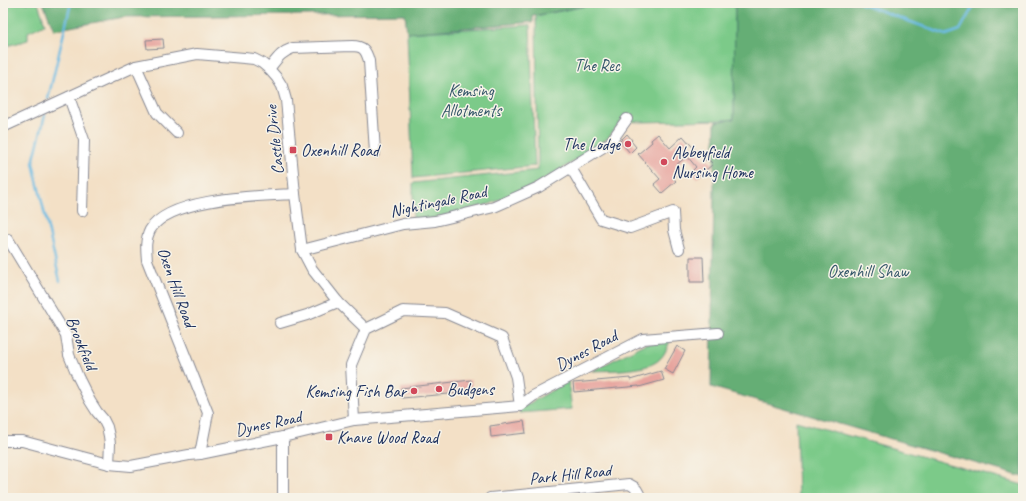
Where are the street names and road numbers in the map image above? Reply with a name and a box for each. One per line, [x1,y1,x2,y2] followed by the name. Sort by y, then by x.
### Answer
[260,103,289,176] street label: Castle Drive
[388,181,490,222] street label: Nightingale Road
[152,244,202,333] street label: Oxen Hill Road
[61,313,103,375] street label: Brookfield
[552,324,623,375] street label: Dynes Road
[233,406,305,441] street label: Dynes Road
[528,459,615,489] street label: Park Hill Road

